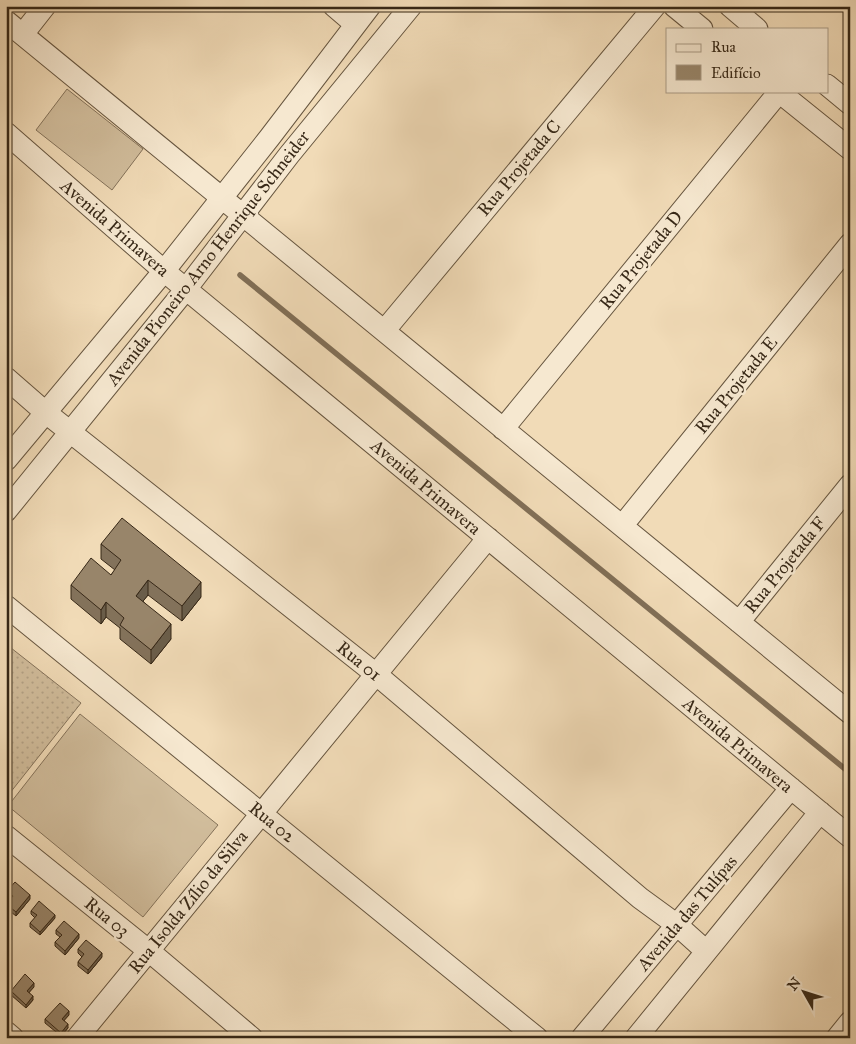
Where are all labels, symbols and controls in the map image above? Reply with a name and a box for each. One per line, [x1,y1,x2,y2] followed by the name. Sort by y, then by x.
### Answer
[666,28,828,92] legend
[711,38,736,56] text: Rua
[711,64,761,82] text: Edifício
[473,116,565,220] street label: Rua Projetada C
[101,126,315,391] street label: Avenida Pioneiro Arno Henrique Schneider
[55,174,174,282] street label: Avenida Primavera
[595,206,687,314] street label: Rua Projetada D
[690,332,782,438] street label: Rua Projetada E
[366,434,486,540] street label: Avenida Primavera
[739,512,831,618] street label: Rua Projetada F
[332,636,386,686] street label: Rua 01
[678,692,798,798] street label: Avenida Primavera
[245,797,300,847] street label: Rua 02
[124,826,253,978] street label: Rua Isolda Zílio da Silva
[632,851,742,976] street label: Avenida das Tulípas
[80,892,134,942] street label: Rua 03
[778,966,828,1016] north arrow
[784,974,805,994] text: N

